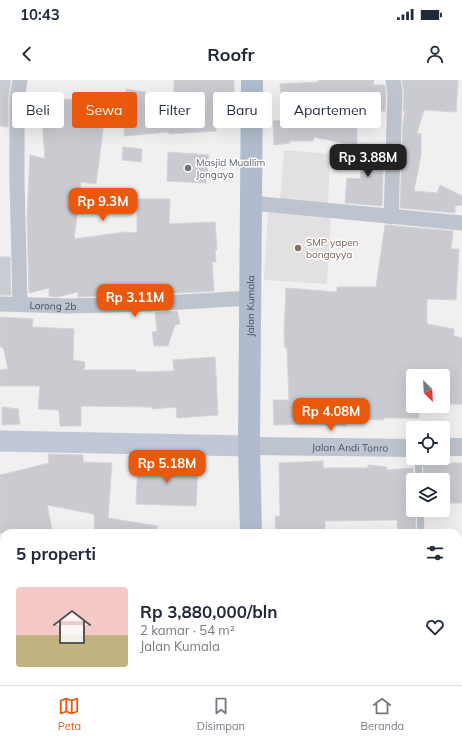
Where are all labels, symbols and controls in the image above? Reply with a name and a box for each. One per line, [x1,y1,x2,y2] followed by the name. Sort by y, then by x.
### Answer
[20,5,60,24] text: 10:43
[16,43,38,65] icon: back
[207,43,255,66] text: Roofr
[424,43,446,65] icon: person
[12,92,64,128] chip: Beli
[72,92,137,128] chip: Sewa
[145,92,205,128] chip: Filter
[213,92,272,128] chip: Baru
[280,92,381,128] chip: Apartemen
[327,144,409,178] pin: Rp 3.88M
[339,149,397,165] text: Rp 3.88M
[196,156,265,181] place label: Masjid Muallim Jongaya
[183,163,193,173] marker: Masjid Muallim Jongaya
[66,188,140,222] pin: Rp 9.3M
[78,193,128,209] text: Rp 9.3M
[306,236,359,261] place label: SMP yapen bongayya
[293,243,303,253] marker: SMP yapen bongayya
[243,275,257,337] street label: Jalan Kumala
[94,284,176,318] pin: Rp 3.11M
[106,289,164,305] text: Rp 3.11M
[29,298,77,313] street label: Lorong 2b
[406,369,450,413] north arrow
[406,369,450,517] map controls
[290,398,372,432] pin: Rp 4.08M
[302,403,360,419] text: Rp 4.08M
[406,421,450,465] button: locate
[312,440,389,454] street label: Jalan Andi Tonro
[126,450,208,484] pin: Rp 5.18M
[138,455,196,471] text: Rp 5.18M
[406,473,450,517] button: layers
[424,542,446,564] icon: filters
[16,543,96,564] text: 5 properti
[140,601,278,622] text: Rp 3,880,000/bln
[48,603,96,651] icon: home
[424,616,446,638] icon: heart
[140,622,235,638] text: 2 kamar · 54 m²
[140,638,220,654] text: Jalan Kumala
[58,695,81,733] tab: Peta
[197,695,245,733] tab: Disimpan
[361,695,404,733] tab: Beranda

